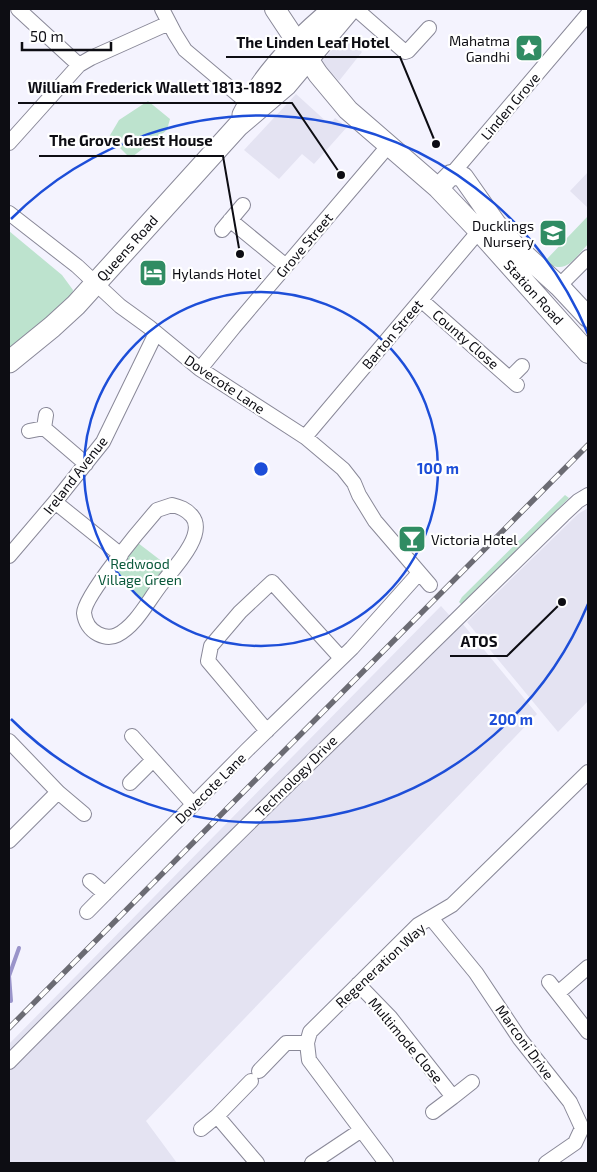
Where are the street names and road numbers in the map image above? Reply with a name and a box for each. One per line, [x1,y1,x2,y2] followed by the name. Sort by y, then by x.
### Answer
[477,69,543,143] street label: Linden Grove
[272,209,336,281] street label: Grove Street
[93,211,161,285] street label: Queens Road
[501,256,567,328] street label: Station Road
[358,296,426,372] street label: Barton Street
[429,306,503,372] street label: County Close
[182,351,268,417] street label: Dovecote Lane
[39,433,111,517] street label: Ireland Avenue
[252,732,340,820] street label: Technology Drive
[171,749,249,827] street label: Dovecote Lane
[332,919,429,1011] street label: Regeneration Way
[365,994,447,1086] street label: Multimode Close
[492,1001,558,1083] street label: Marconi Drive

